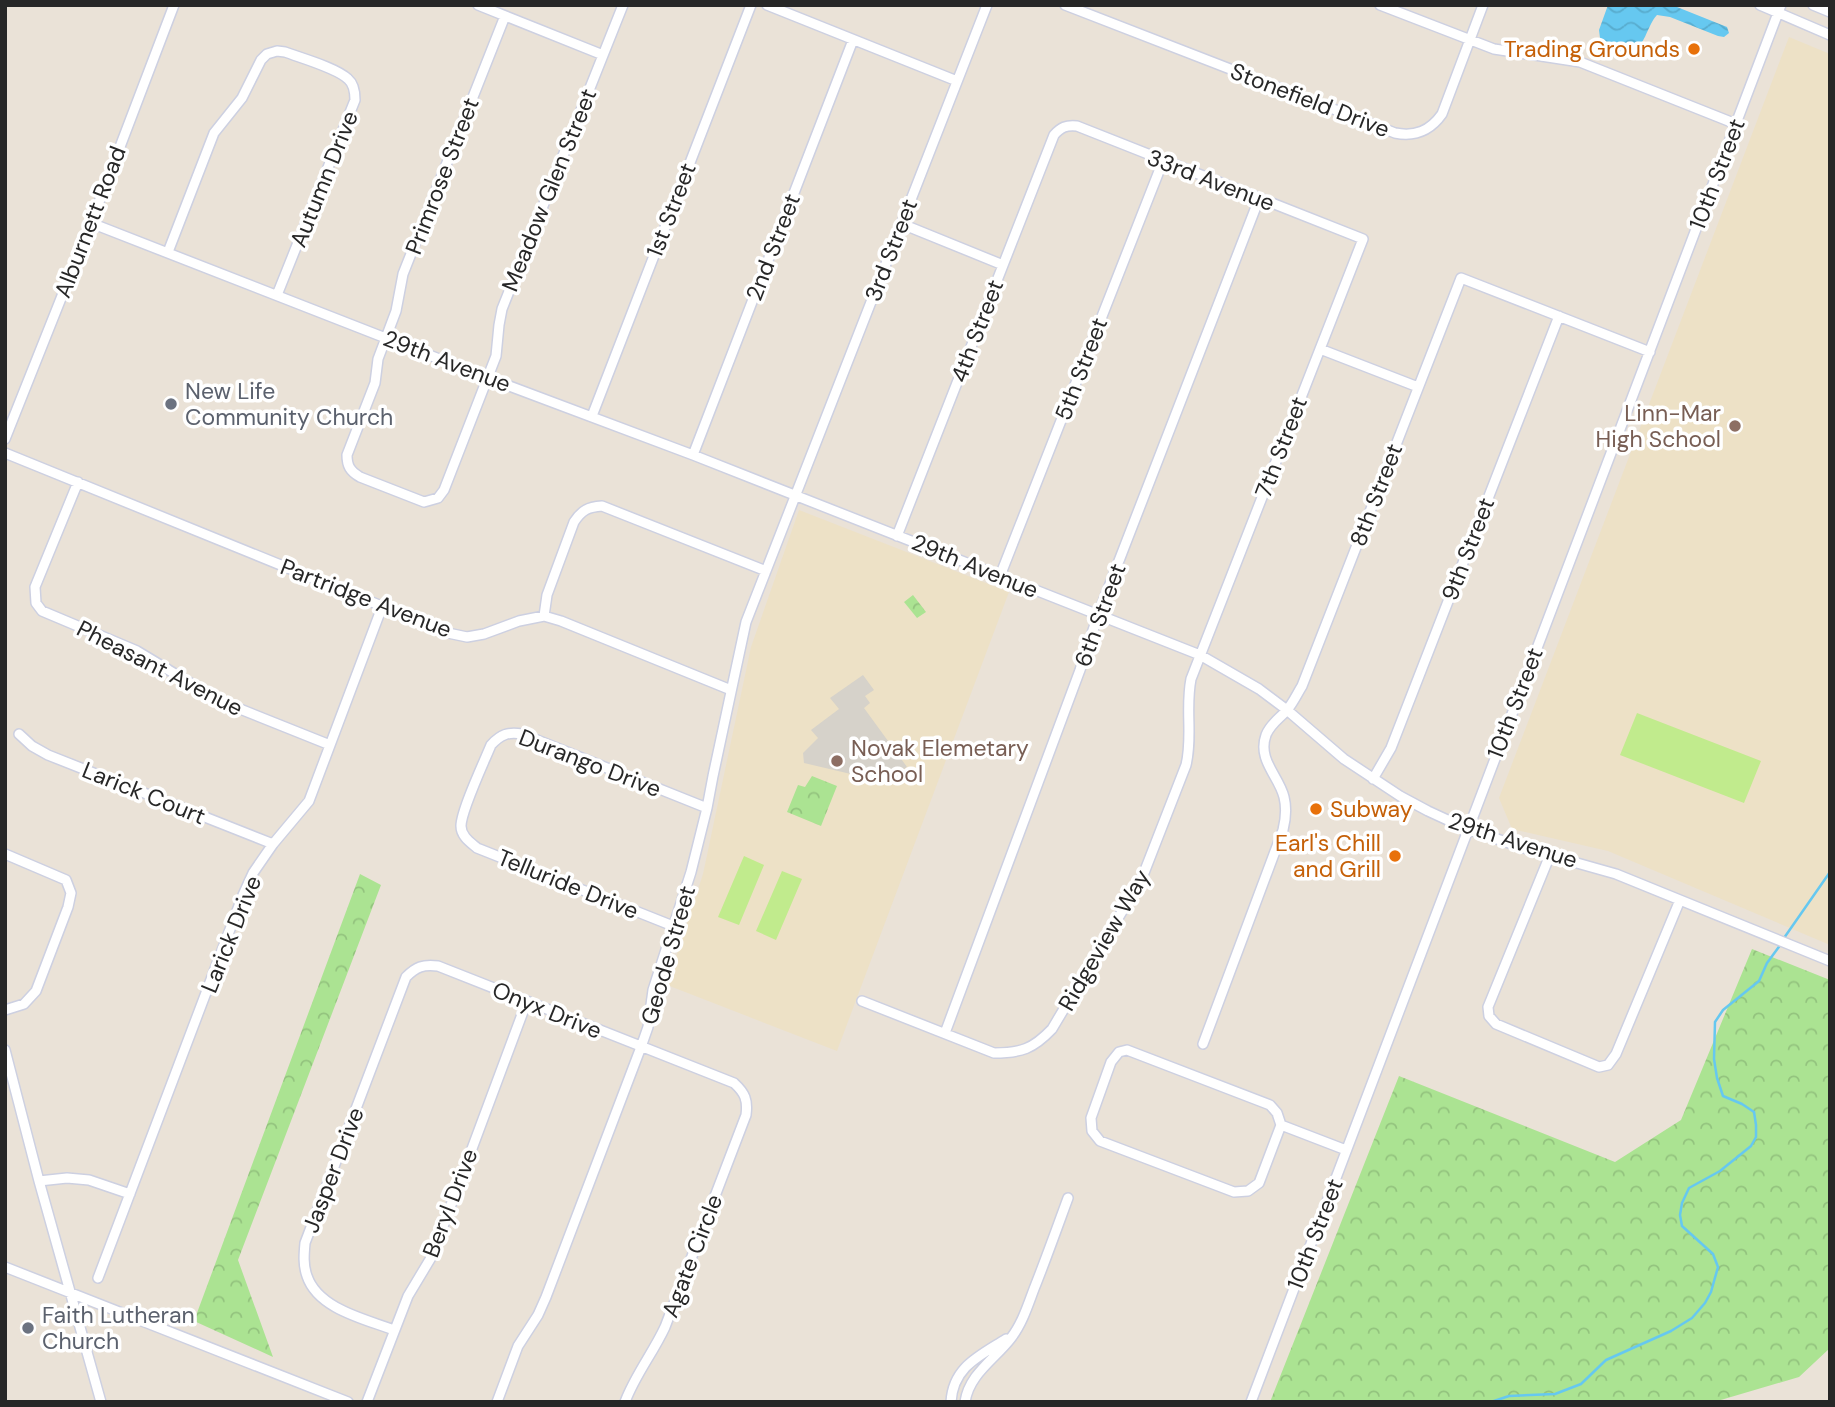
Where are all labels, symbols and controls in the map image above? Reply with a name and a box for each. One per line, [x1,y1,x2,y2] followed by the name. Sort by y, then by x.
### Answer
[1504,34,1680,64] place label: Trading Grounds
[1686,41,1702,57] marker: Trading Grounds
[1226,56,1394,144] street label: Stonefield Drive
[495,84,603,296] street label: Meadow Glen Street
[398,93,486,259] street label: Primrose Street
[283,106,365,252] street label: Autumn Drive
[1682,114,1752,234] street label: 10th Street
[47,142,133,302] street label: Alburnett Road
[1143,142,1279,218] street label: 33rd Avenue
[639,159,703,261] street label: 1st Street
[739,189,807,305] street label: 2nd Street
[858,194,924,306] street label: 3rd Street
[944,275,1010,387] street label: 4th Street
[1048,313,1114,425] street label: 5th Street
[379,323,515,399] street label: 29th Avenue
[185,376,393,432] place label: New Life Community Church
[1248,392,1314,502] street label: 7th Street
[163,396,179,412] marker: New Life Community Church
[1596,398,1721,454] place label: Linn-Mar High School
[1727,418,1743,434] marker: Linn-Mar High School
[1343,439,1409,551] street label: 8th Street
[1435,493,1501,605] street label: 9th Street
[907,527,1043,605] street label: 29th Avenue
[276,552,456,644] street label: Partridge Avenue
[1067,559,1133,671] street label: 6th Street
[72,613,248,723] street label: Pheasant Avenue
[1480,643,1550,763] street label: 10th Street
[515,722,665,804] street label: Durango Drive
[851,733,1029,789] place label: Novak Elemetary School
[829,753,845,769] marker: Novak Elemetary School
[78,755,210,831] street label: Larick Court
[1330,794,1413,824] place label: Subway
[1308,801,1324,817] marker: Subway
[1445,805,1581,875] street label: 29th Avenue
[1275,828,1381,884] place label: Earl's Chill and Grill
[493,842,643,926] street label: Telluride Drive
[1387,848,1403,864] marker: Earl's Chill and Grill
[1051,864,1157,1016] street label: Ridgeview Way
[194,871,268,997] street label: Larick Drive
[634,882,702,1028] street label: Geode Street
[488,974,606,1046] street label: Onyx Drive
[295,1103,371,1237] street label: Jasper Drive
[416,1144,484,1262] street label: Beryl Drive
[1280,1174,1350,1294] street label: 10th Street
[655,1190,729,1322] street label: Agate Circle
[42,1300,195,1356] place label: Faith Lutheran Church
[20,1320,36,1336] marker: Faith Lutheran Church

